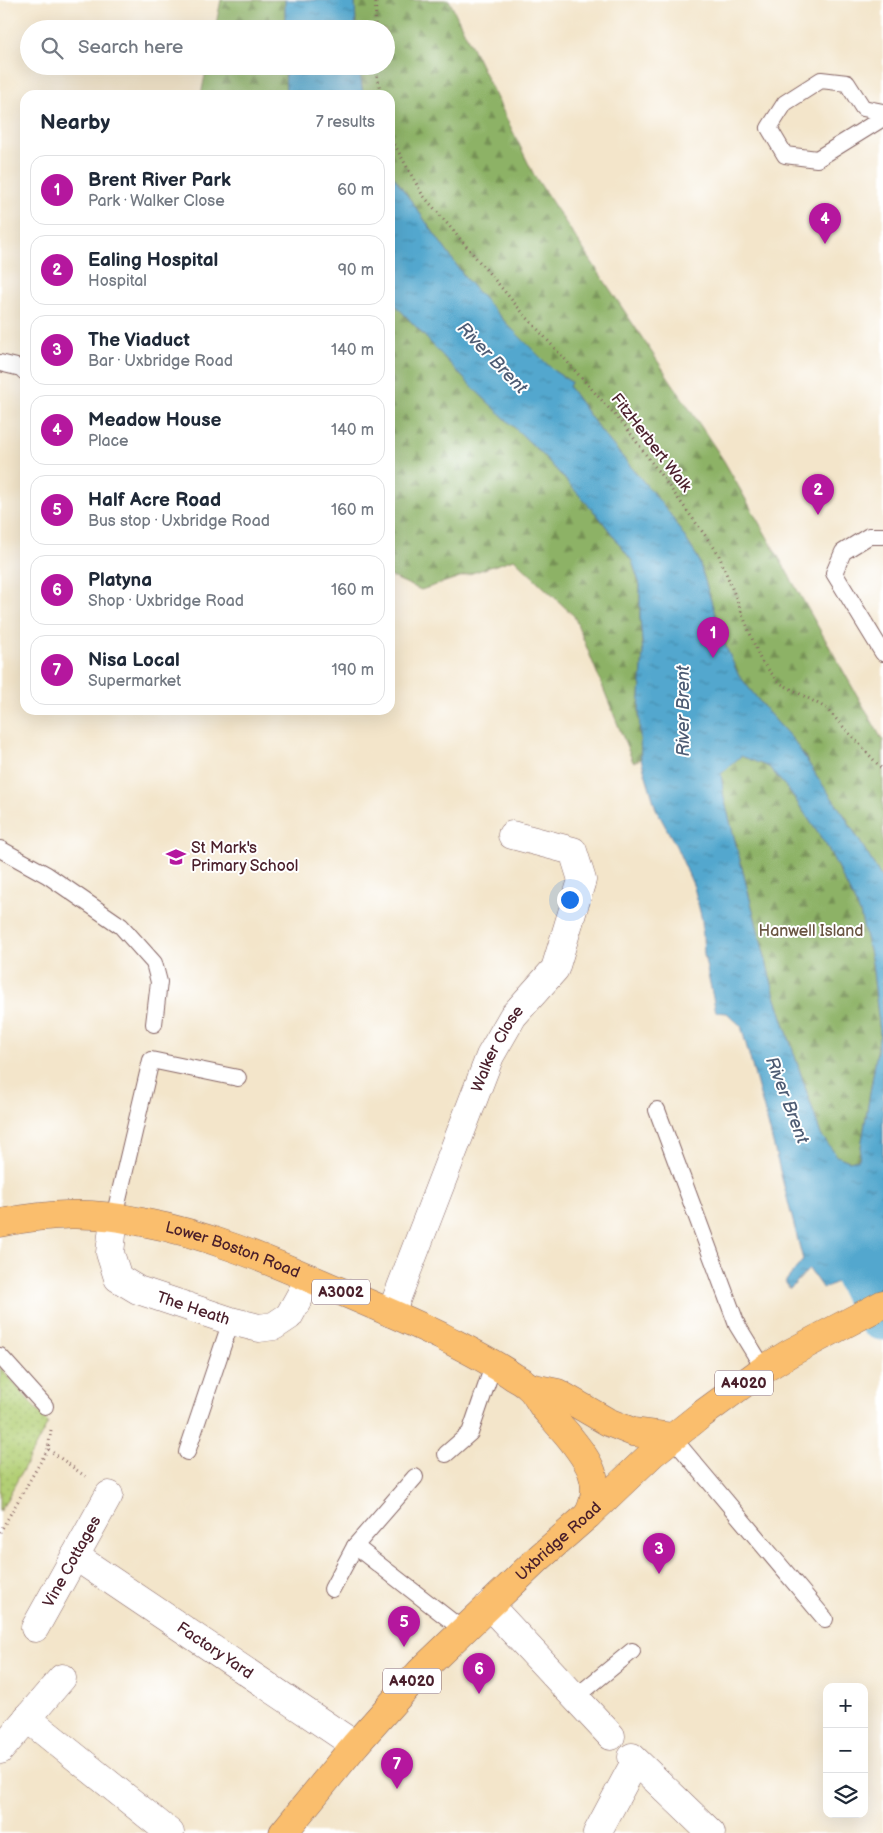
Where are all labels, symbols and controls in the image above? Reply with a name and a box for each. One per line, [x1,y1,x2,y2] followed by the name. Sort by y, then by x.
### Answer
[20,20,395,75] search box
[38,34,66,62] icon: search
[78,36,183,59] text: Search here
[40,110,110,135] text: Nearby
[316,113,375,132] text: 7 results
[88,169,231,192] text: Brent River Park
[54,181,60,200] text: 1
[337,181,374,200] text: 60 m
[88,192,225,211] text: Park · Walker Close
[809,203,841,244] pin: 4
[88,249,218,272] text: Ealing Hospital
[52,261,62,280] text: 2
[338,261,374,280] text: 90 m
[88,272,147,291] text: Hospital
[453,318,532,398] water label: River Brent
[88,329,190,352] text: The Viaduct
[52,341,62,360] text: 3
[331,341,374,360] text: 140 m
[88,352,233,371] text: Bar · Uxbridge Road
[607,390,696,496] street label: FitzHerbert Walk
[88,409,222,432] text: Meadow House
[52,421,62,440] text: 4
[331,421,374,440] text: 140 m
[88,432,129,451] text: Place
[802,474,834,515] pin: 2
[88,489,221,512] text: Half Acre Road
[52,501,62,520] text: 5
[331,501,374,520] text: 160 m
[88,512,270,531] text: Bus stop · Uxbridge Road
[88,569,152,592] text: Platyna
[52,581,62,600] text: 6
[331,581,374,600] text: 160 m
[88,592,244,611] text: Shop · Uxbridge Road
[697,617,729,658] pin: 1
[88,649,180,672] text: Nisa Local
[53,661,61,680] text: 7
[332,661,374,680] text: 190 m
[673,665,694,757] water label: River Brent
[88,672,181,691] text: Supermarket
[191,839,298,876] place label: St Mark's Primary School
[165,846,187,868] school or university icon: St Mark's Primary School
[557,887,583,913] your location
[759,922,863,941] park label: Hanwell Island
[468,1001,528,1095] street label: Walker Close
[761,1054,813,1147] water label: River Brent
[163,1218,303,1282] street label: Lower Boston Road
[312,1280,370,1304] road number: A3002
[154,1287,232,1329] street label: The Heath
[715,1370,773,1396] road number: A4020
[512,1498,605,1585] street label: Uxbridge Road
[39,1512,105,1611] street label: Vine Cottages
[643,1533,675,1574] pin: 3
[388,1606,420,1647] pin: 5
[173,1618,257,1683] street label: Factory Yard
[463,1653,495,1694] pin: 6
[383,1668,441,1694] road number: A4020
[823,1683,868,1818] map controls
[823,1683,868,1728] button: +
[823,1728,868,1773] button: −
[381,1748,413,1789] pin: 7
[823,1773,868,1818] button: layers

